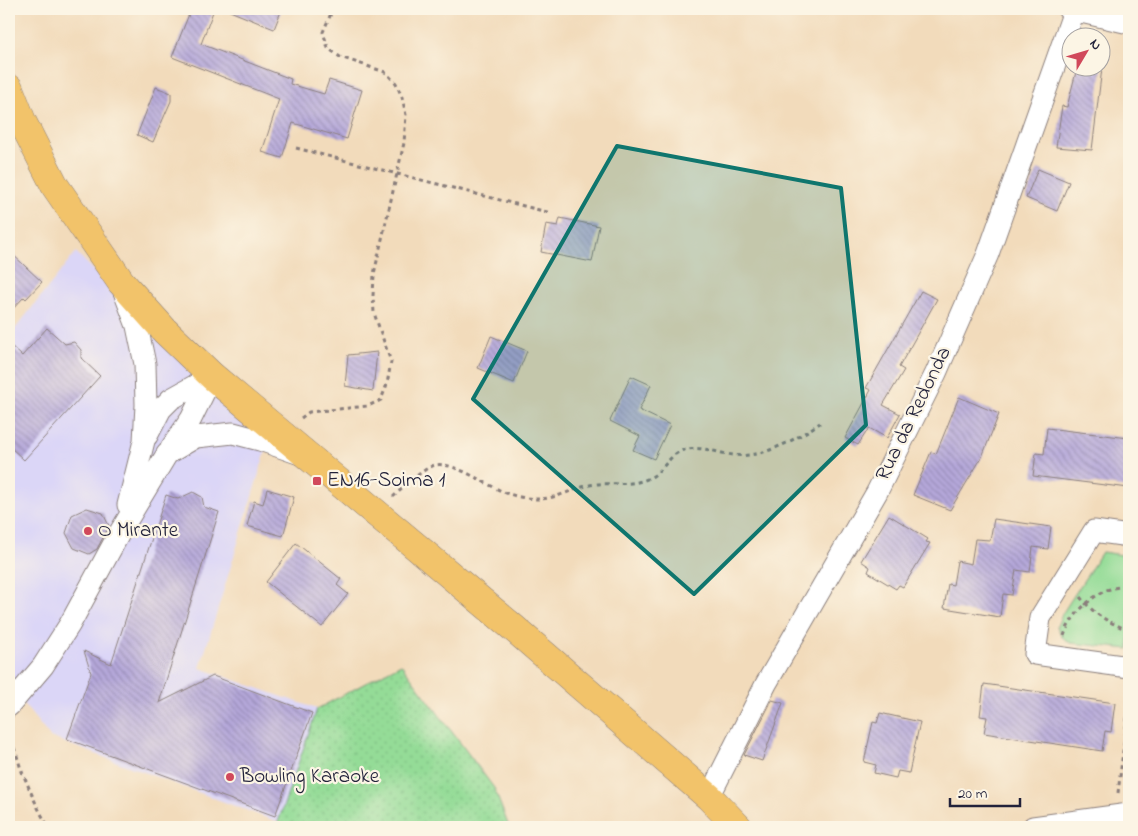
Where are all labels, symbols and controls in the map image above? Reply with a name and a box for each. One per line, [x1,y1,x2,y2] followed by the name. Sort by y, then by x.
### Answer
[1060,28,1110,78] north arrow
[1084,35,1106,55] text: N
[869,342,959,486] street label: Rua da Redonda
[327,466,446,496] place label: EN16-Soima 1
[311,475,323,487] marker: EN16-Soima 1
[98,516,179,546] place label: O Mirante
[82,525,94,537] marker: O Mirante
[239,762,380,794] place label: Bowling Karaoke
[224,771,236,783] marker: Bowling Karaoke
[950,776,1020,808] scale bar
[958,783,988,805] text: 20 m

